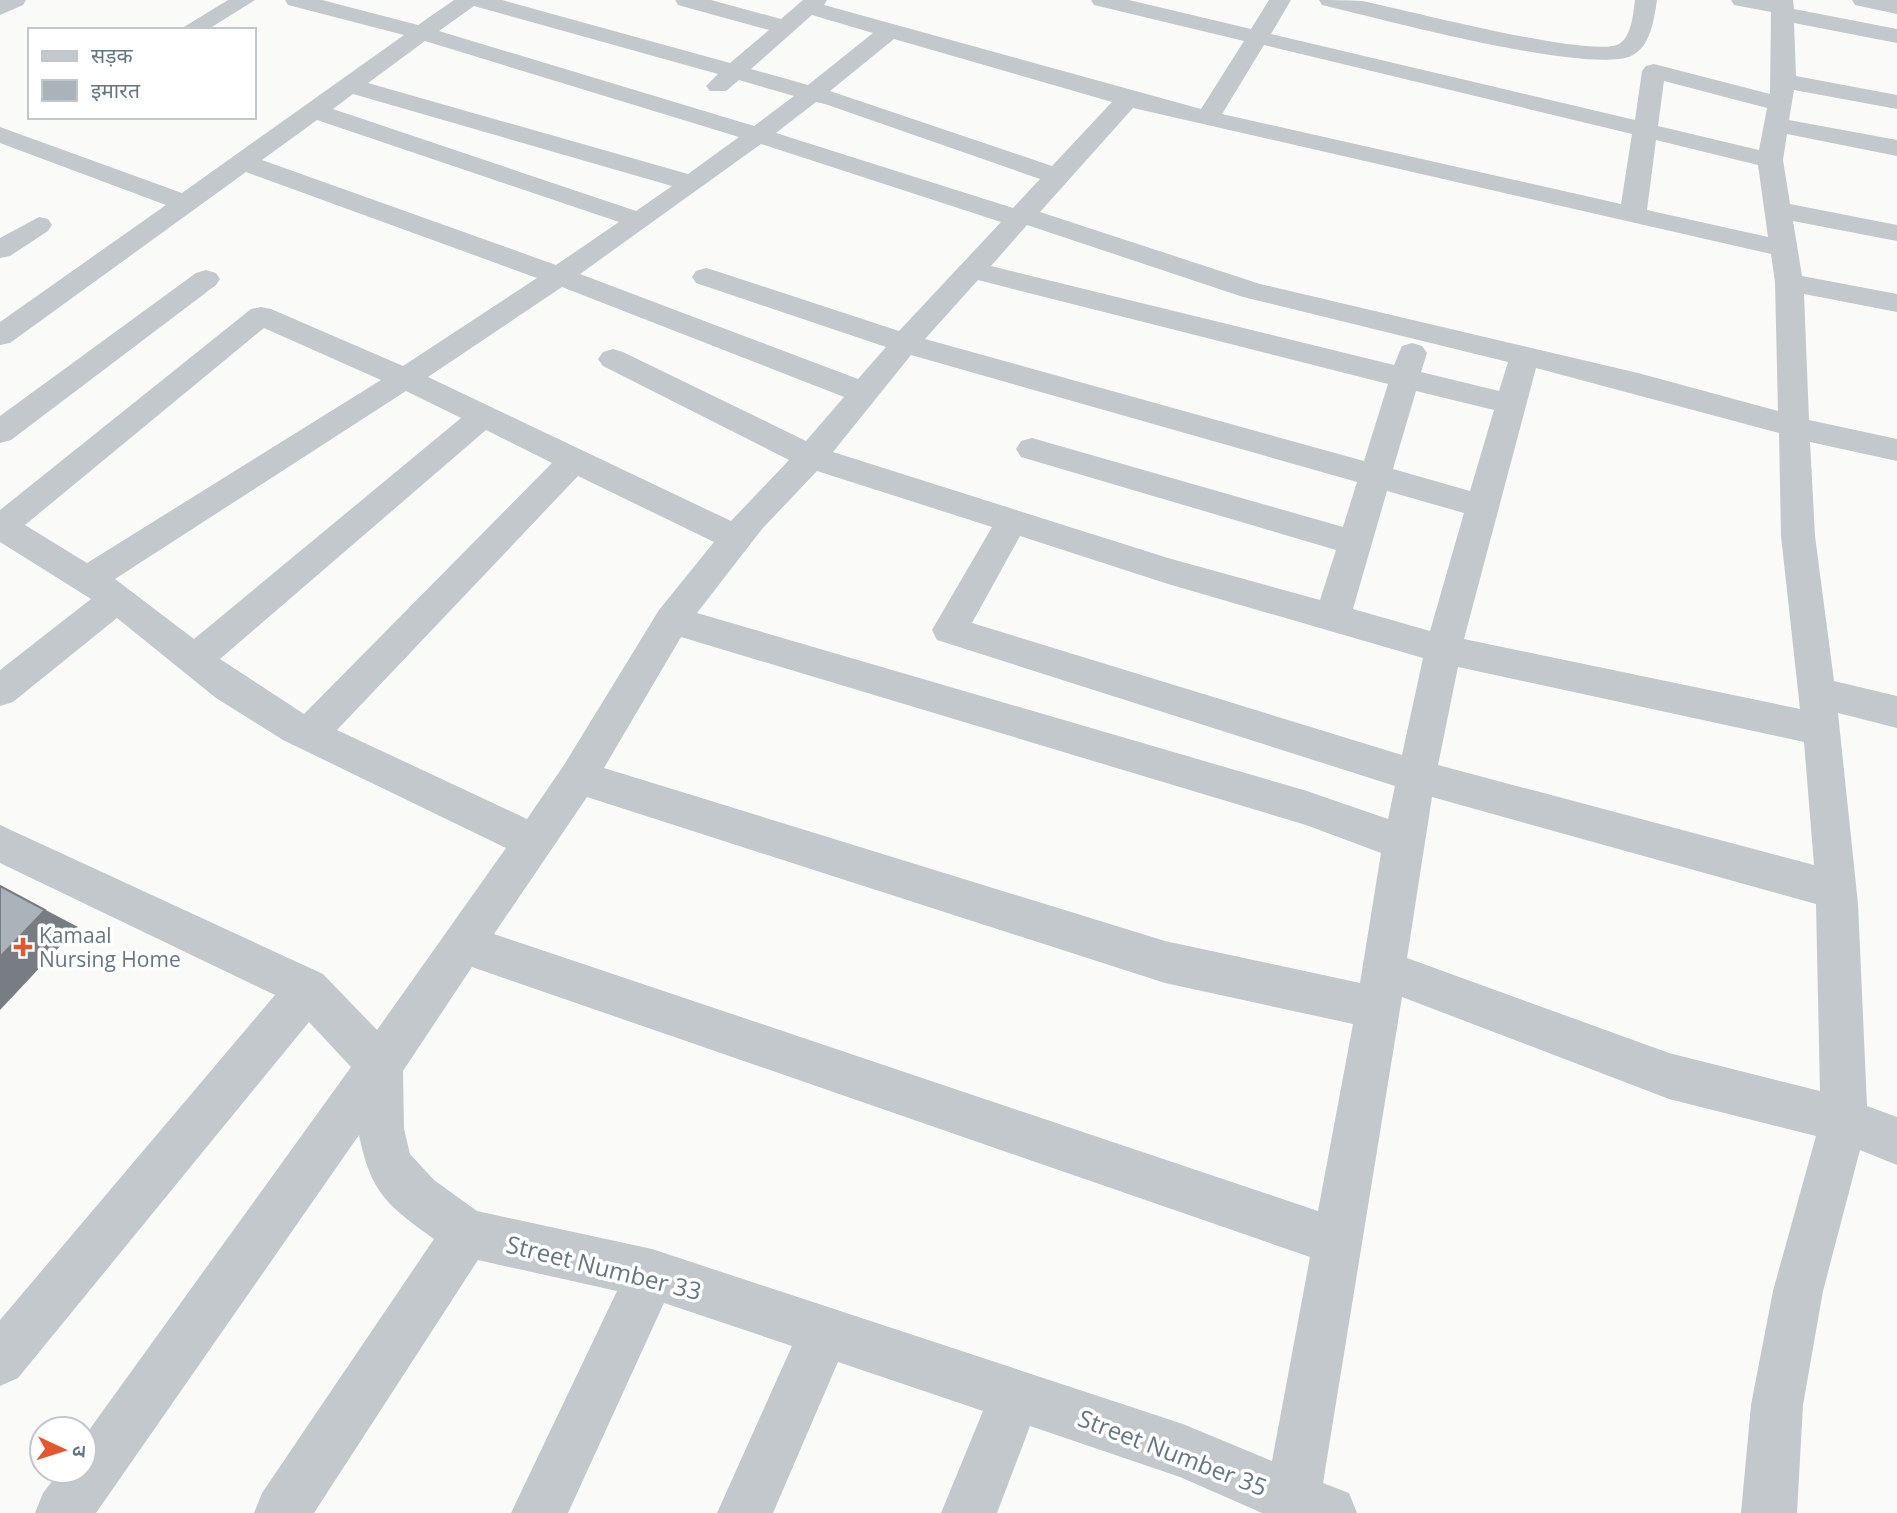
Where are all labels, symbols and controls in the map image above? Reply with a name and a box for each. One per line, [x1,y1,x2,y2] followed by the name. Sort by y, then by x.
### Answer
[28,28,256,119] legend
[91,41,133,69] text: सड़क
[91,76,141,104] text: इमारत
[39,921,181,973] place label: Kamaal Nursing Home
[13,937,33,957] marker: Kamaal Nursing Home
[503,1227,705,1307] street label: Street Number 33
[1074,1401,1272,1503] street label: Street Number 35
[28,1415,98,1485] north arrow
[67,1445,93,1459] text: उ

